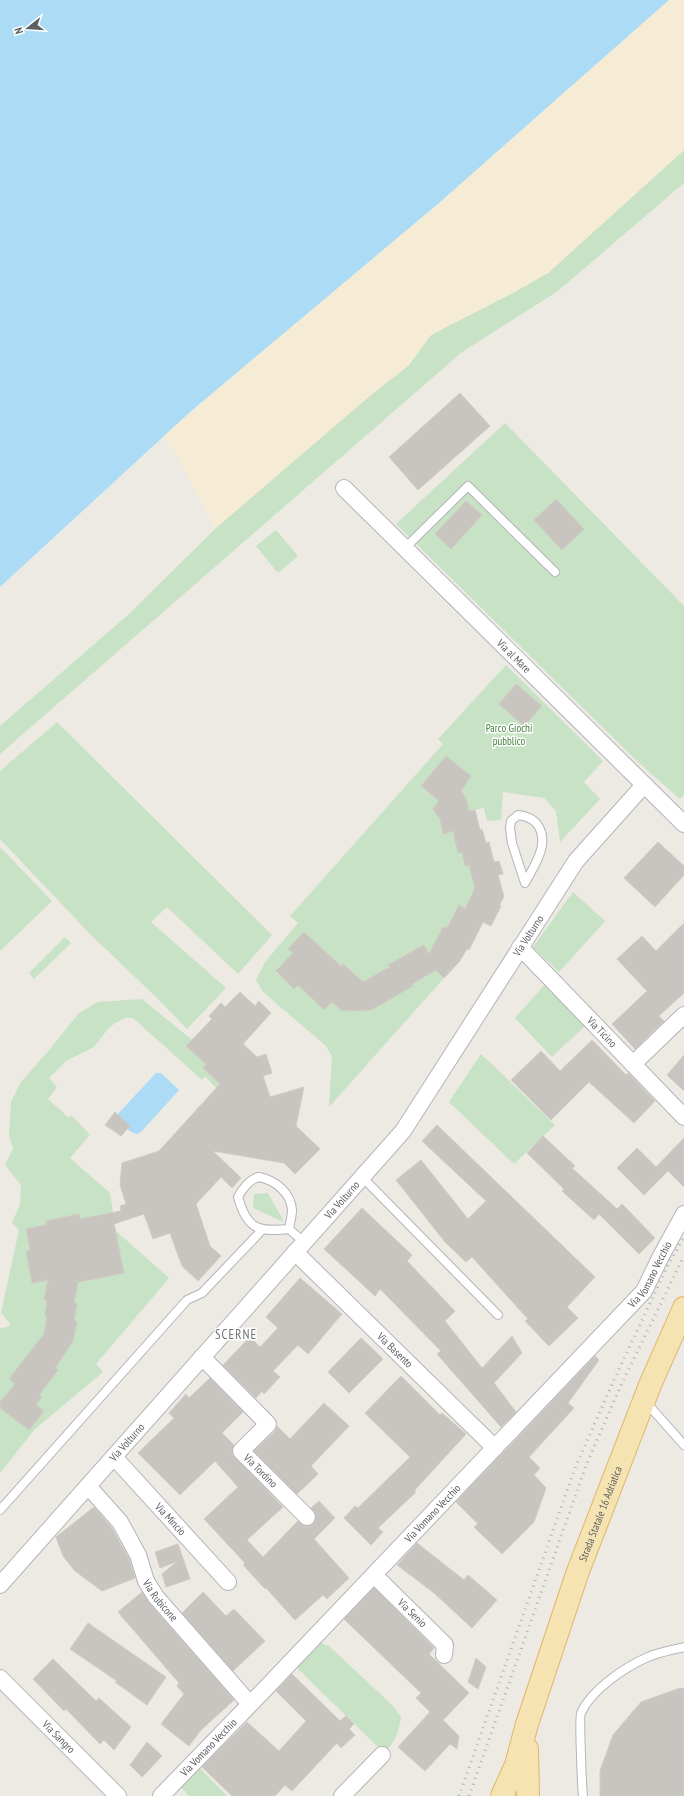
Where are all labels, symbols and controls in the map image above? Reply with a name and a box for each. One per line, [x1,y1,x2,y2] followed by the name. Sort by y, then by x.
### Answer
[8,8,48,48] north arrow
[11,26,26,36] text: N
[493,635,534,676] street label: Via al Mare
[486,721,532,748] park label: Parco Giochi pubblico
[509,912,547,960] street label: Via Volturno
[583,1013,620,1050] street label: Via Ticino
[321,1178,363,1223] street label: Via Volturno
[624,1238,675,1311] street label: Via Vomano Vecchio
[215,1326,257,1343] district label: SCERNE
[373,1329,416,1371] street label: Via Basento
[106,1420,148,1465] street label: Via Volturno
[240,1450,281,1491] street label: Via Tordino
[575,1464,625,1564] street label: Strada Statale 16 Adriatica
[401,1481,464,1546] street label: Via Vomano Vecchio
[151,1499,189,1539] street label: Via Mincio
[139,1576,181,1624] street label: Via Rubicone
[394,1595,430,1631] street label: Via Senio
[176,1715,240,1780] street label: Via Vomano Vecchio
[39,1717,78,1756] street label: Via Sangro

